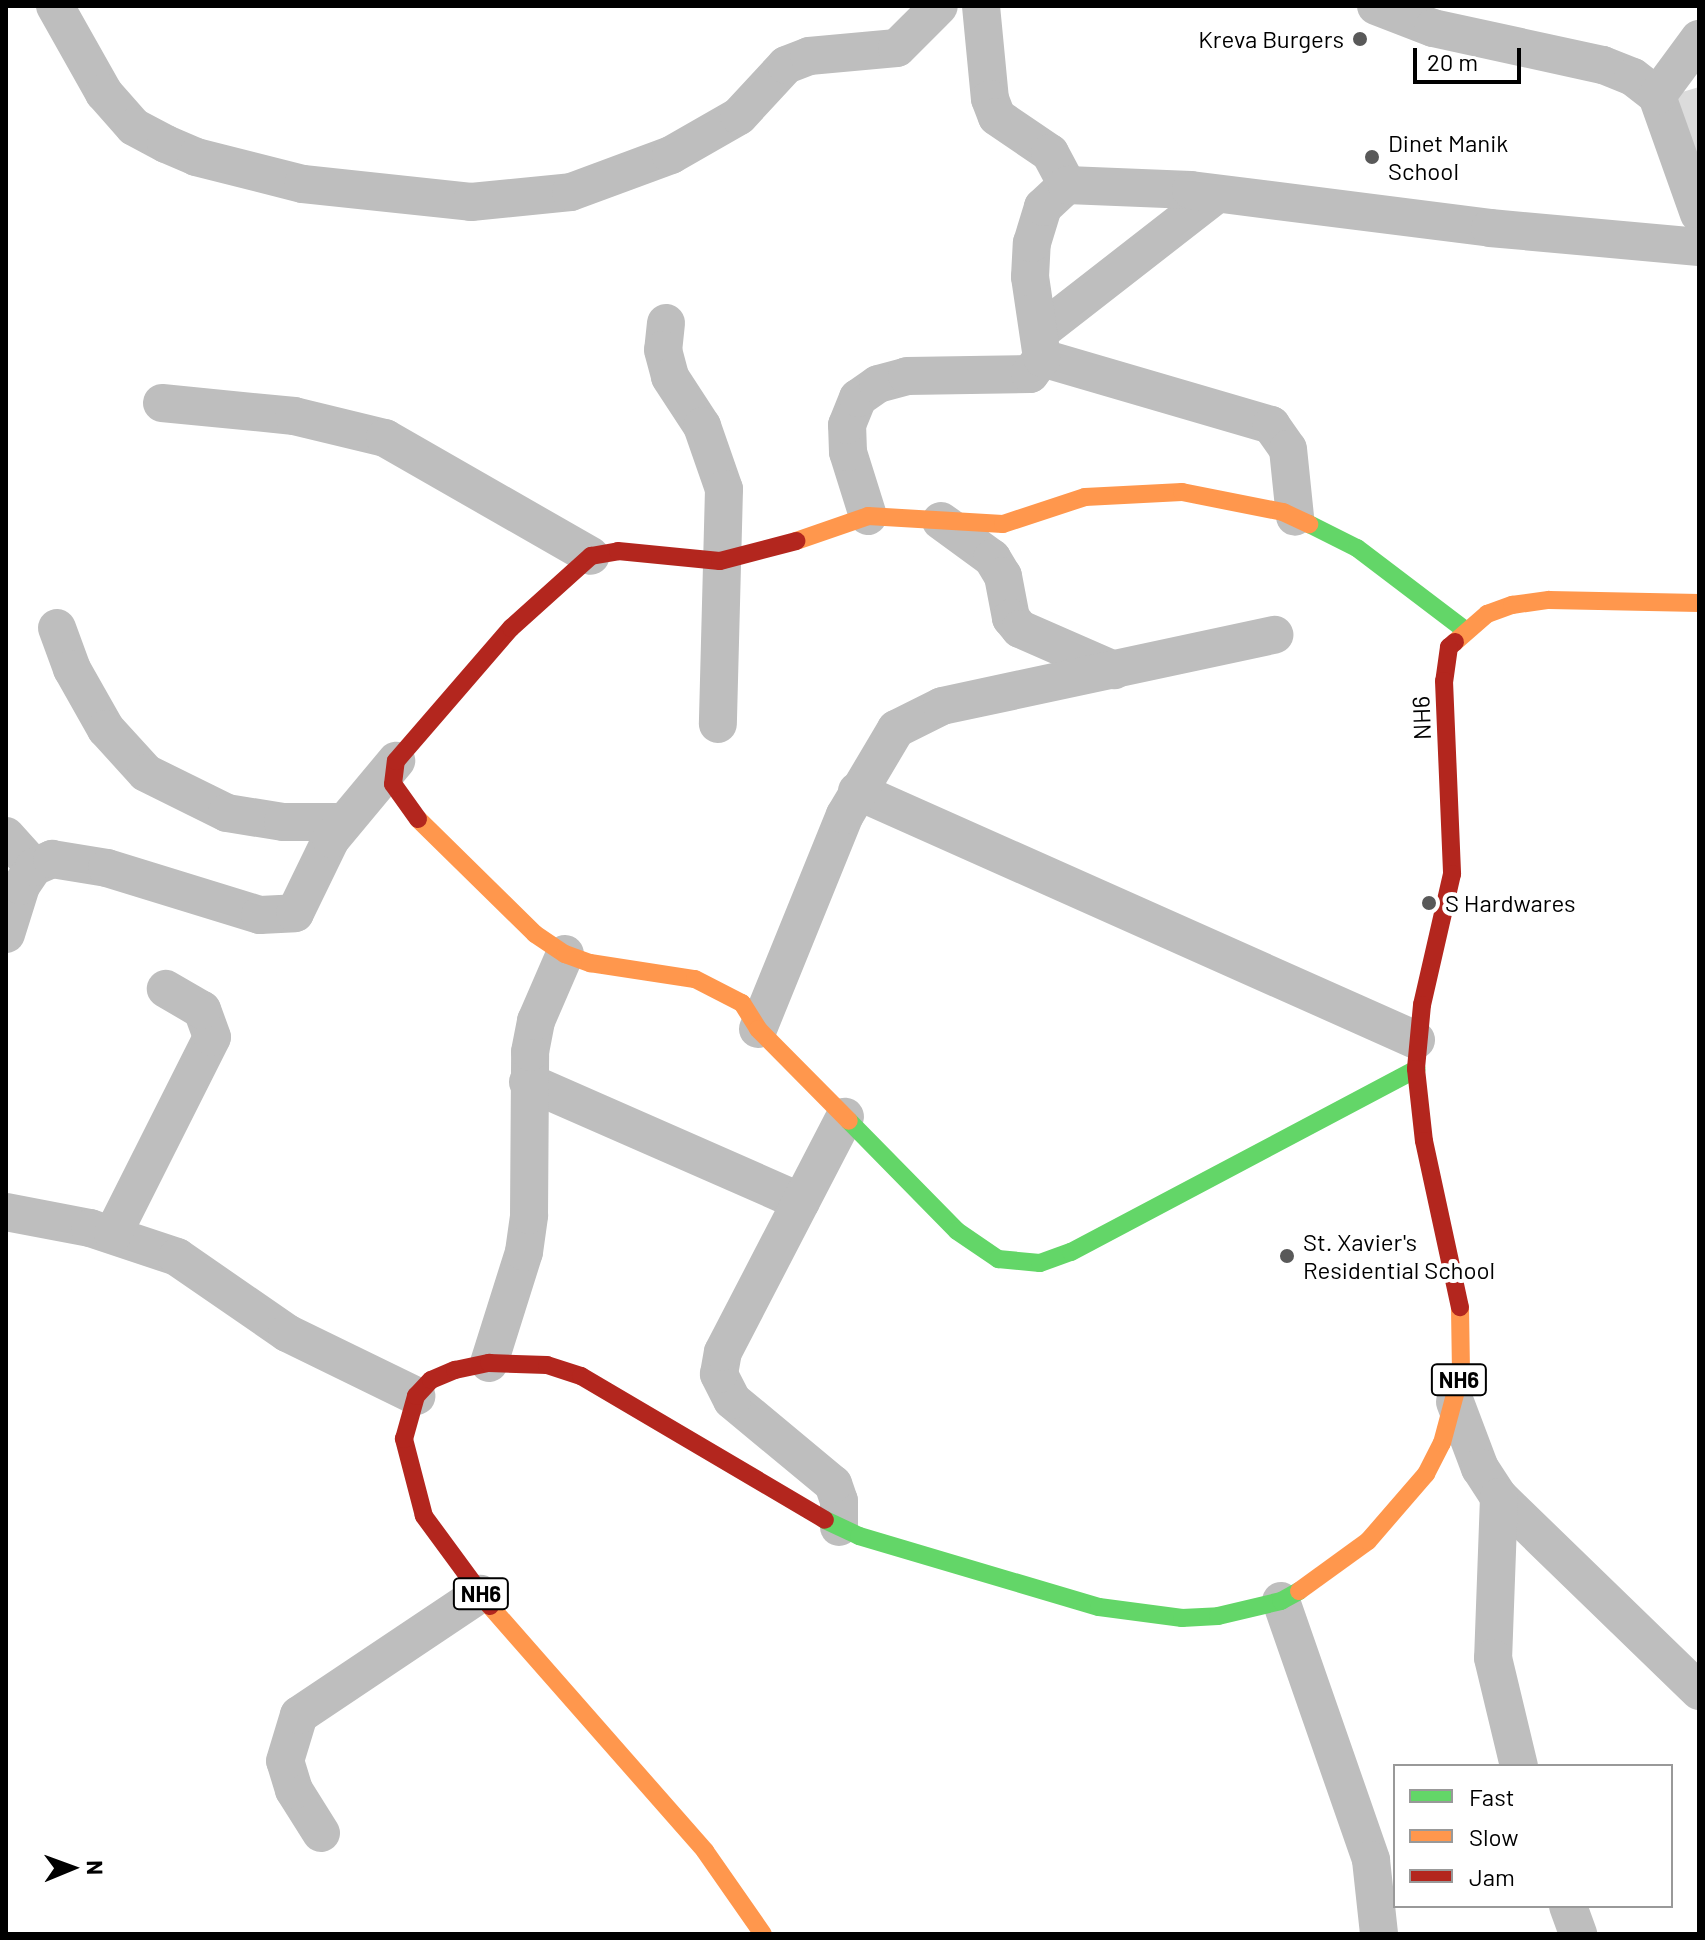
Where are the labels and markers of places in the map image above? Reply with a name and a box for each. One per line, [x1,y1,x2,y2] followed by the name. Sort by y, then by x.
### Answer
[1198,25,1344,53] place label: Kreva Burgers
[1351,30,1369,48] marker: Kreva Burgers
[1388,129,1508,185] place label: Dinet Manik School
[1363,148,1381,166] marker: Dinet Manik School
[1445,889,1576,917] place label: S Hardwares
[1420,894,1438,912] marker: S Hardwares
[1303,1228,1495,1284] place label: St. Xavier's Residential School
[1278,1247,1296,1265] marker: St. Xavier's Residential School

